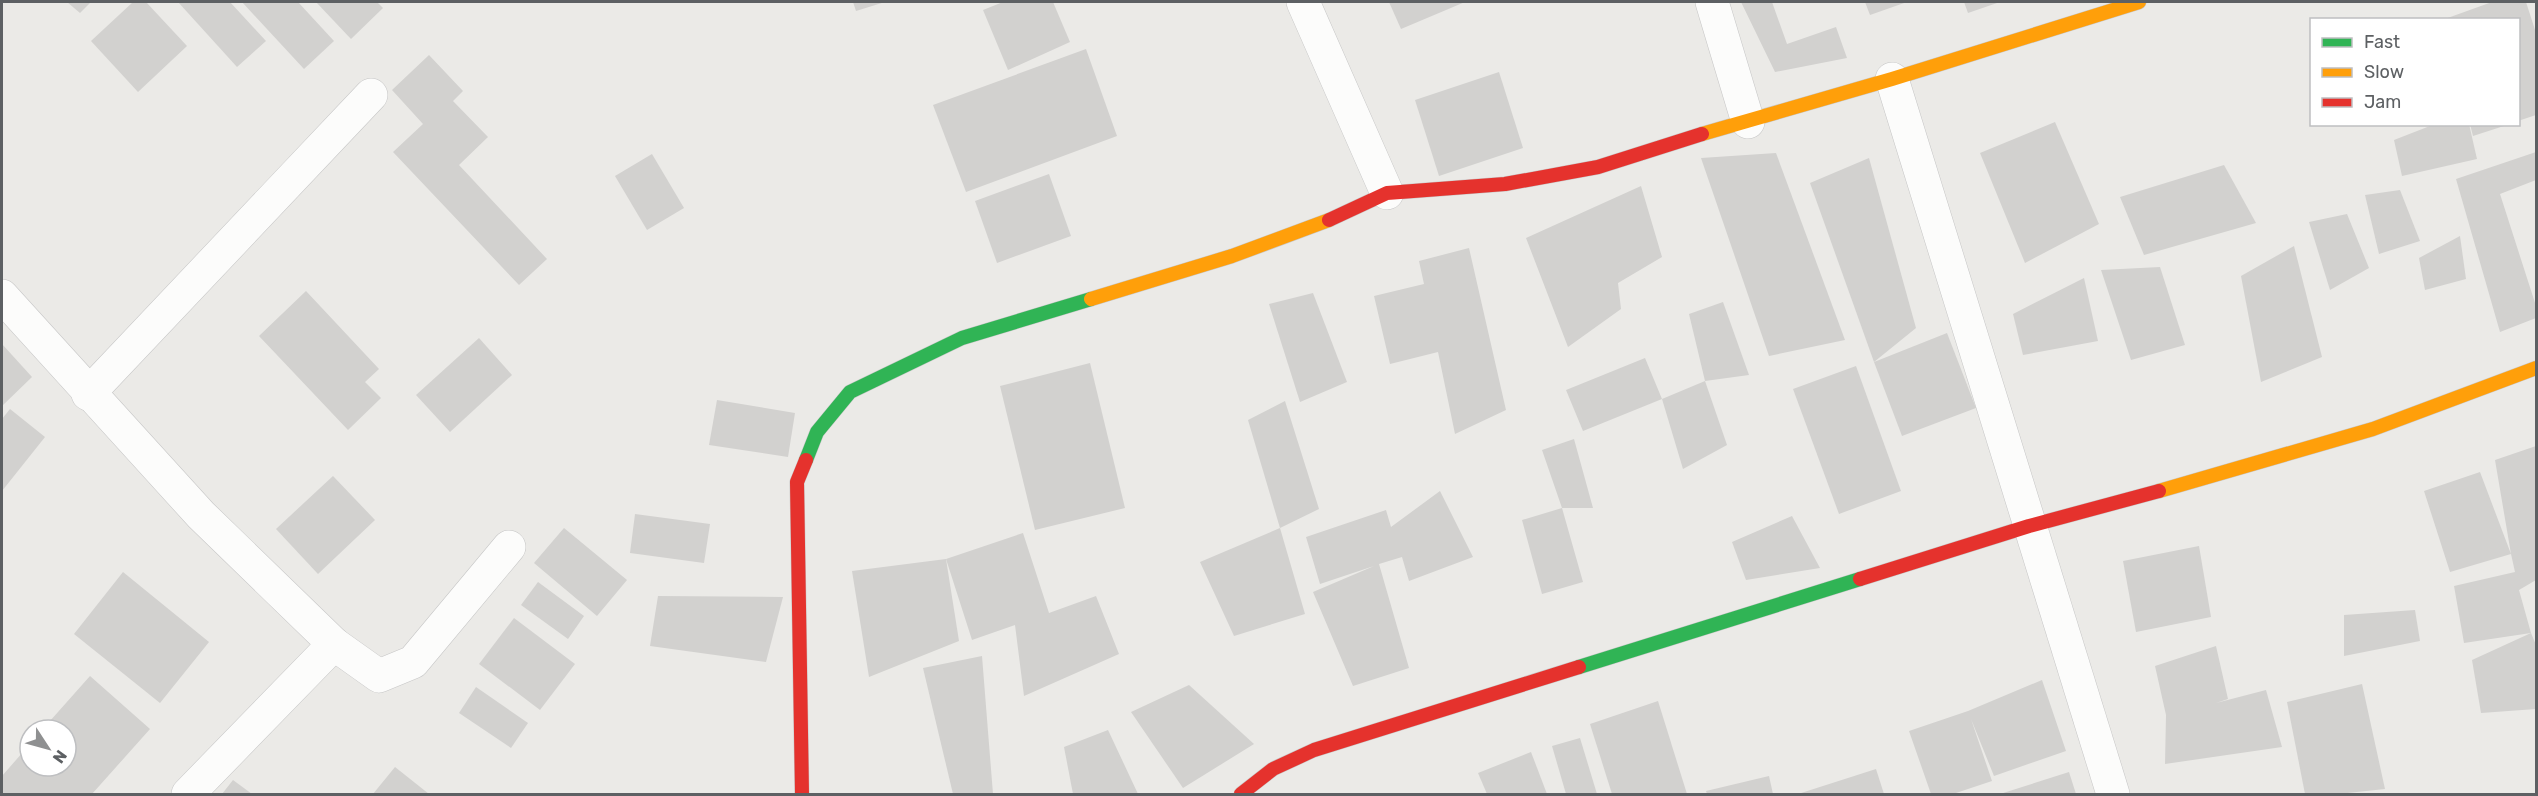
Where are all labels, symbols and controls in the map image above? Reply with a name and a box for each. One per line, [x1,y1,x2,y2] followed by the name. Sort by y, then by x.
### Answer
[2310,18,2520,126] legend
[2364,31,2400,53] text: Fast
[2364,61,2404,83] text: Slow
[2364,91,2401,113] text: Jam
[18,718,78,778] north arrow
[49,746,71,767] text: N

